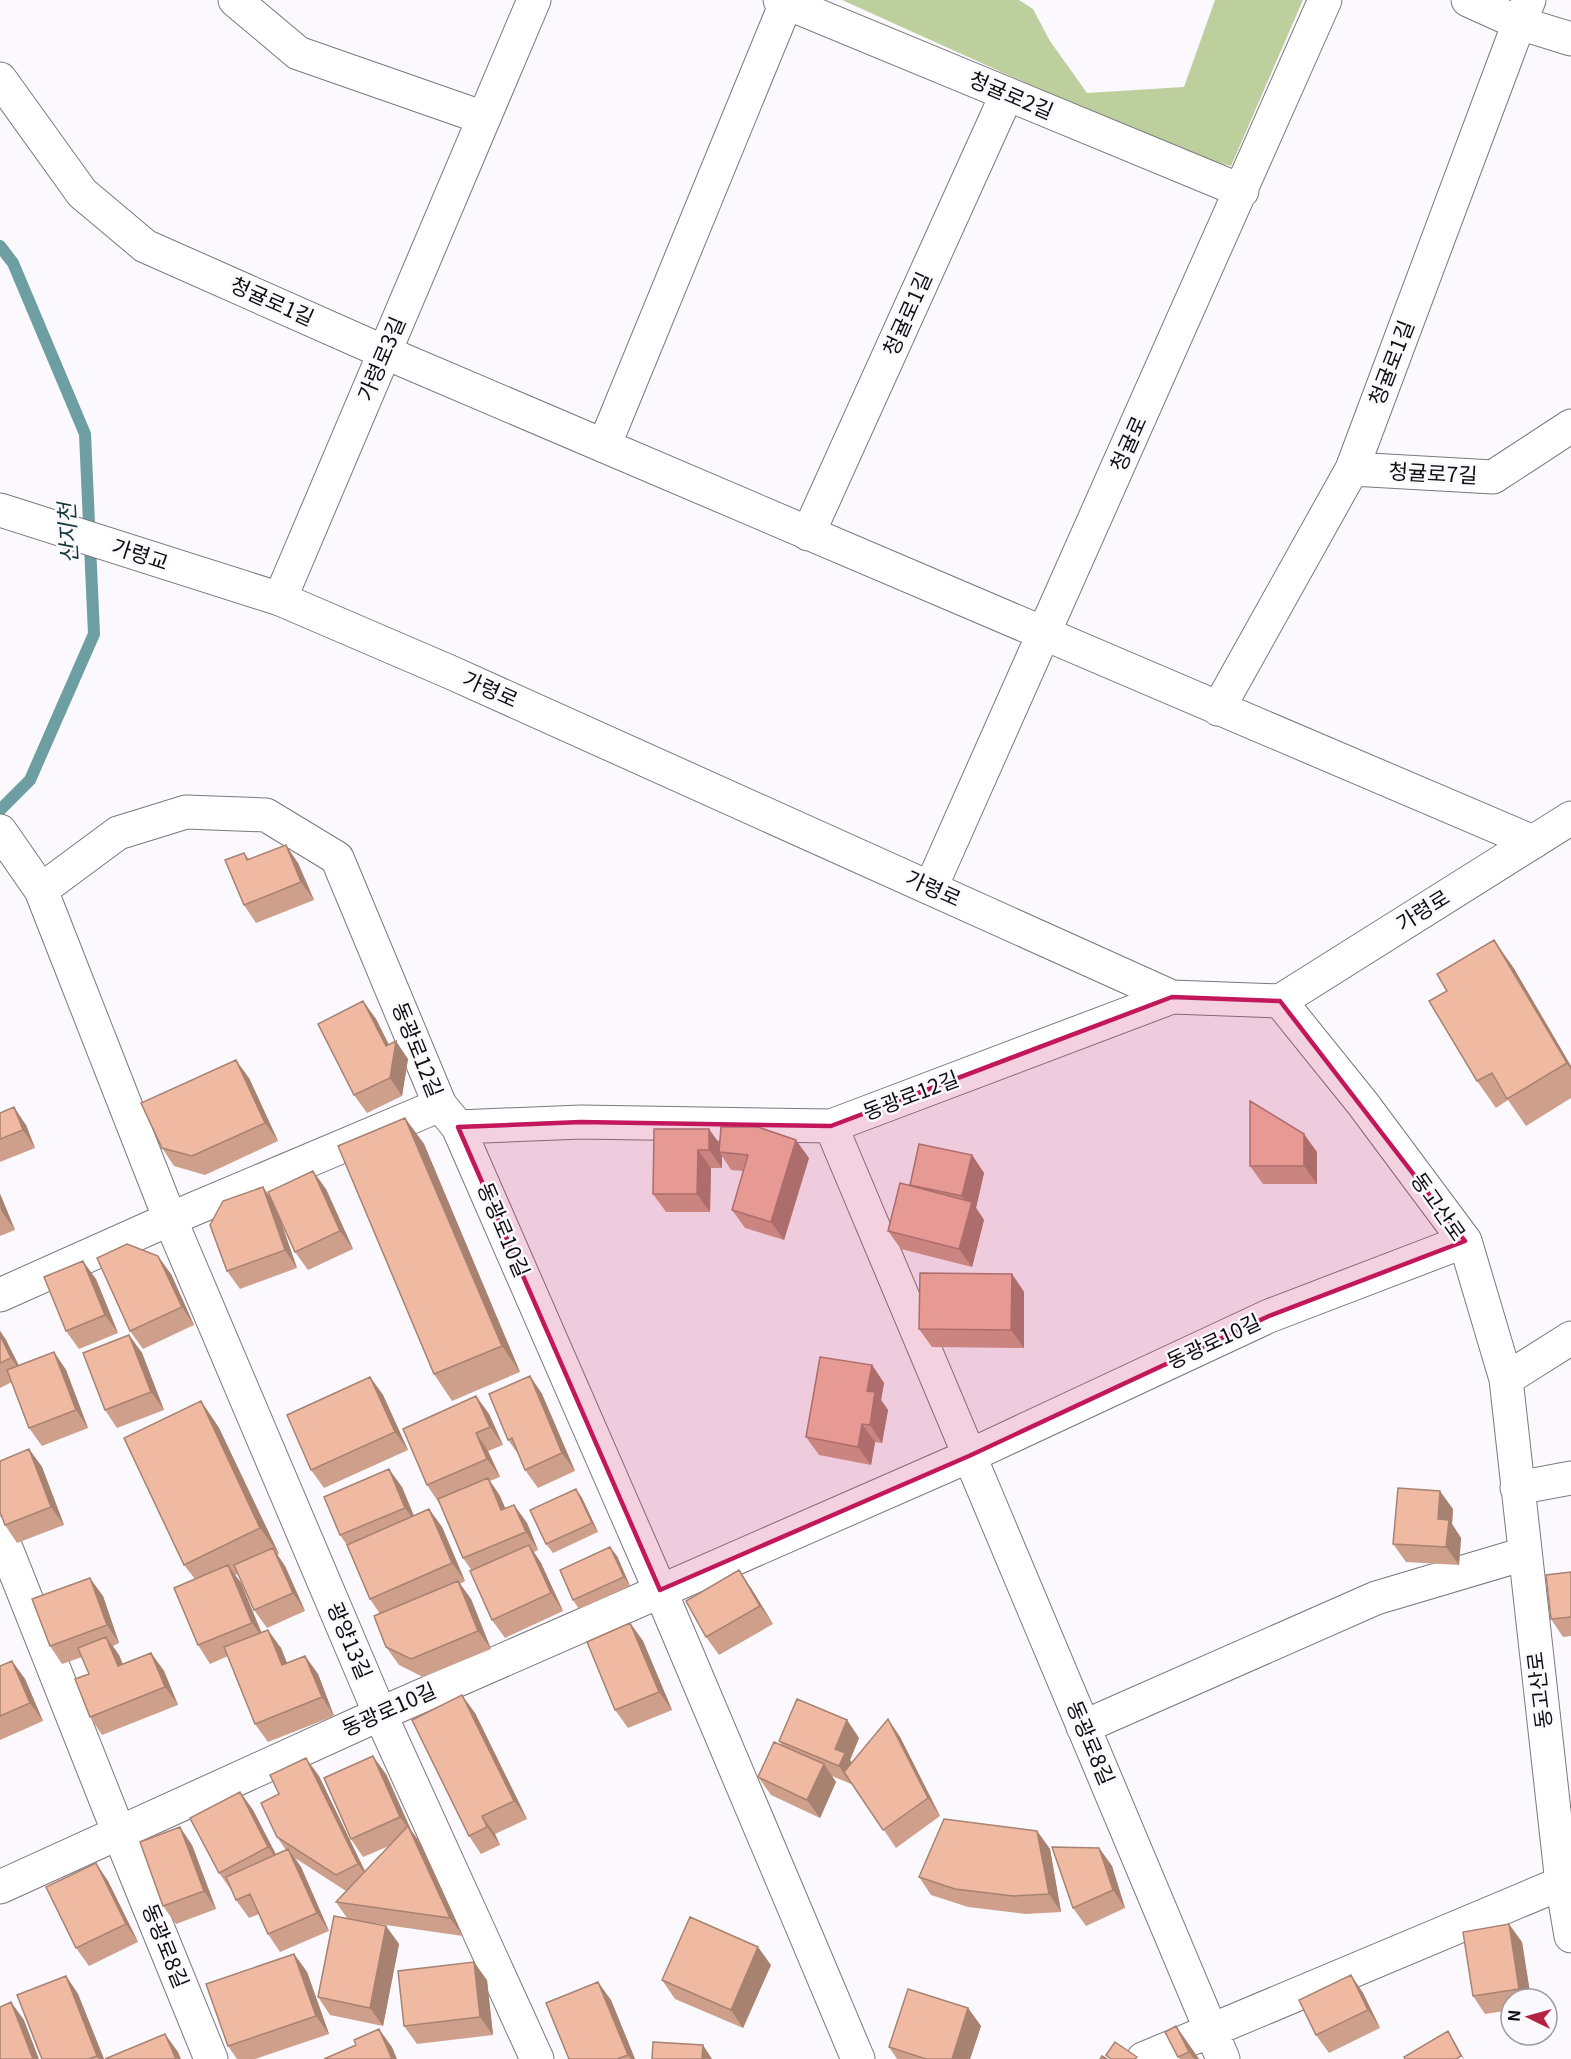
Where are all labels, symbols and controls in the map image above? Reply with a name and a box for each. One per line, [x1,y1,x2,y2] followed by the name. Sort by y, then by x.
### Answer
[965,63,1059,125] street label: 청귤로2길
[874,266,938,360] street label: 청귤로1길
[226,268,320,332] street label: 청귤로1길
[349,311,411,405] street label: 가령로3길
[1360,315,1420,409] street label: 청귤로1길
[1102,411,1153,476] street label: 청귤로
[1388,455,1478,489] street label: 청귤로7길
[48,499,84,564] water label: 산지천
[108,530,173,576] street label: 가령교
[458,663,523,714] street label: 가령로
[901,862,966,913] street label: 가령로
[1389,881,1454,937] street label: 가령로
[386,997,452,1102] street label: 동광로12길
[858,1062,963,1126] street label: 동광로12길
[1405,1166,1474,1246] street label: 동고산로
[471,1177,538,1281] street label: 동광로10길
[1161,1305,1265,1375] street label: 동광로10길
[321,1597,381,1683] street label: 광양13길
[1518,1650,1558,1730] street label: 동고산로
[336,1674,440,1742] street label: 동광로10길
[1061,1695,1123,1789] street label: 동광로8길
[136,1898,197,1992] street label: 동광로8길
[1499,1987,1559,2047] north arrow
[1501,2009,1526,2023] text: N

